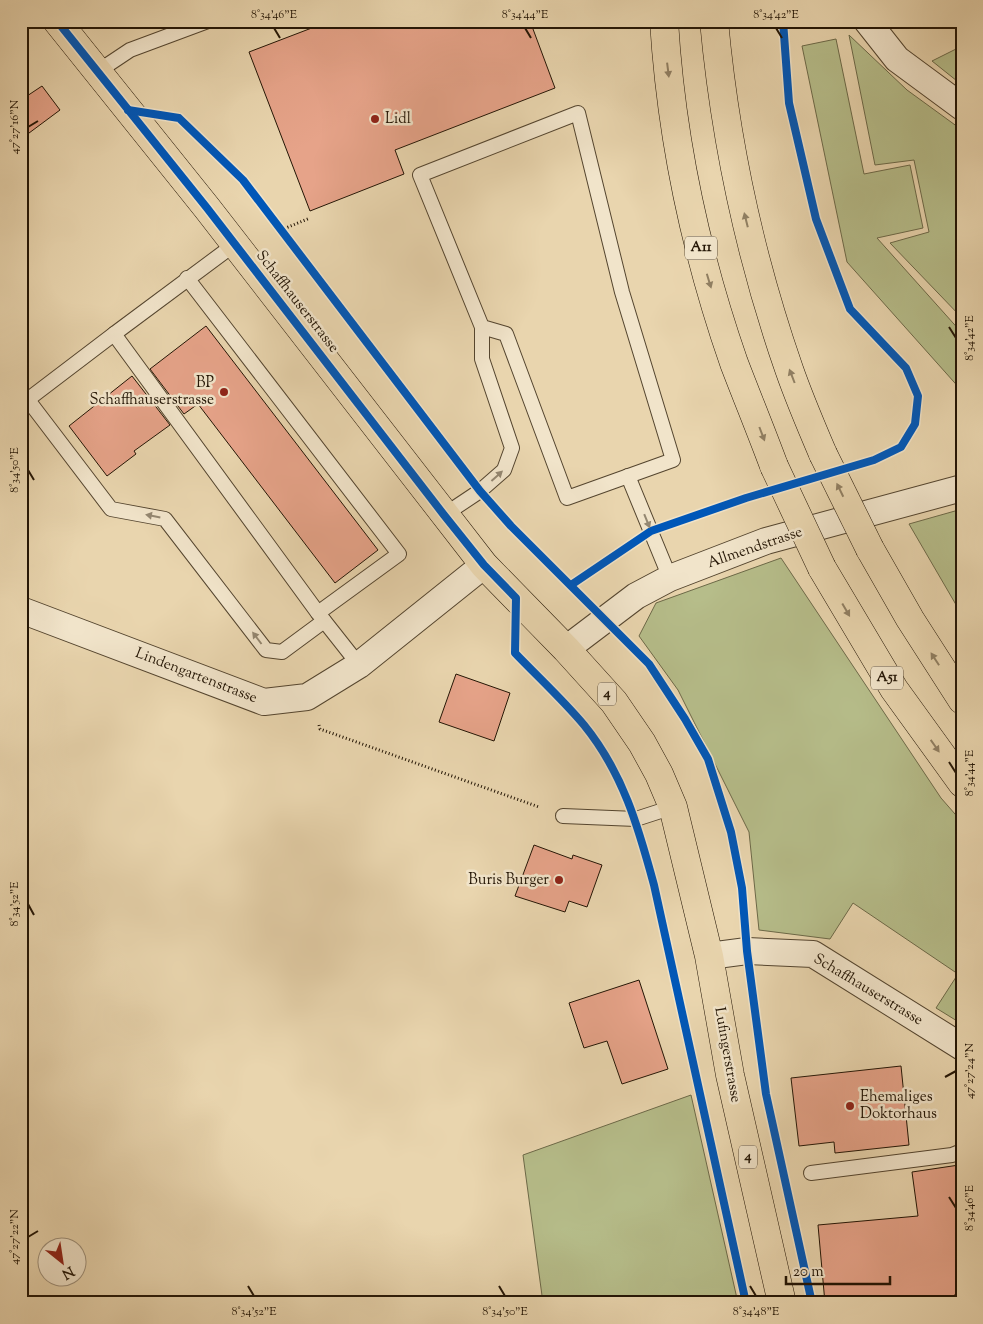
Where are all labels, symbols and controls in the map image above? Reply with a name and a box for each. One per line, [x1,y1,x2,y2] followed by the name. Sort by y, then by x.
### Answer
[251,6,298,24] text: 8°34'46"E
[502,6,549,24] text: 8°34'44"E
[753,6,800,24] text: 8°34'42"E
[664,62,672,78] one-way arrow
[6,99,24,154] text: 47°27'16"N
[385,109,411,130] place label: Lidl
[369,113,381,125] marker: Lidl
[742,213,750,228] one-way arrow
[685,237,717,260] road number: A11
[250,246,344,358] street label: Schaffhauserstrasse
[706,273,714,288] one-way arrow
[961,314,979,361] text: 8°34'42"E
[788,369,795,384] one-way arrow
[90,373,215,411] place label: BP Schaffhauserstrasse
[218,386,230,398] marker: BP Schaffhauserstrasse
[758,427,766,442] one-way arrow
[6,446,24,493] text: 8°34'50"E
[491,470,504,481] one-way arrow
[836,483,844,497] one-way arrow
[145,512,161,520] one-way arrow
[644,514,651,529] one-way arrow
[705,522,805,574] street label: Allmendstrasse
[841,604,850,617] one-way arrow
[251,632,262,645] one-way arrow
[132,643,260,709] street label: Lindengartenstrasse
[930,652,940,665] one-way arrow
[871,666,903,690] road number: A51
[598,682,616,706] road number: 4
[930,739,940,753] one-way arrow
[961,749,979,796] text: 8°34'44"E
[468,870,549,891] place label: Buris Burger
[553,874,565,886] marker: Buris Burger
[6,881,24,926] text: 8°34'52"E
[809,949,927,1031] street label: Schaffhauserstrasse
[708,1006,746,1104] street label: Lufingerstrasse
[961,1043,979,1099] text: 47°27'24"N
[860,1087,937,1125] place label: Ehemaliges Doktorhaus
[844,1100,856,1112] marker: Ehemaliges Doktorhaus
[739,1146,757,1168] road number: 4
[961,1184,979,1231] text: 8°34'46"E
[6,1209,24,1265] text: 47°27'22"N
[38,1236,88,1286] north arrow
[786,1254,889,1286] scale bar
[58,1260,77,1283] text: N
[793,1262,824,1283] text: 20 m
[232,1303,277,1321] text: 8°34'52"E
[482,1303,529,1321] text: 8°34'50"E
[733,1303,780,1321] text: 8°34'48"E

